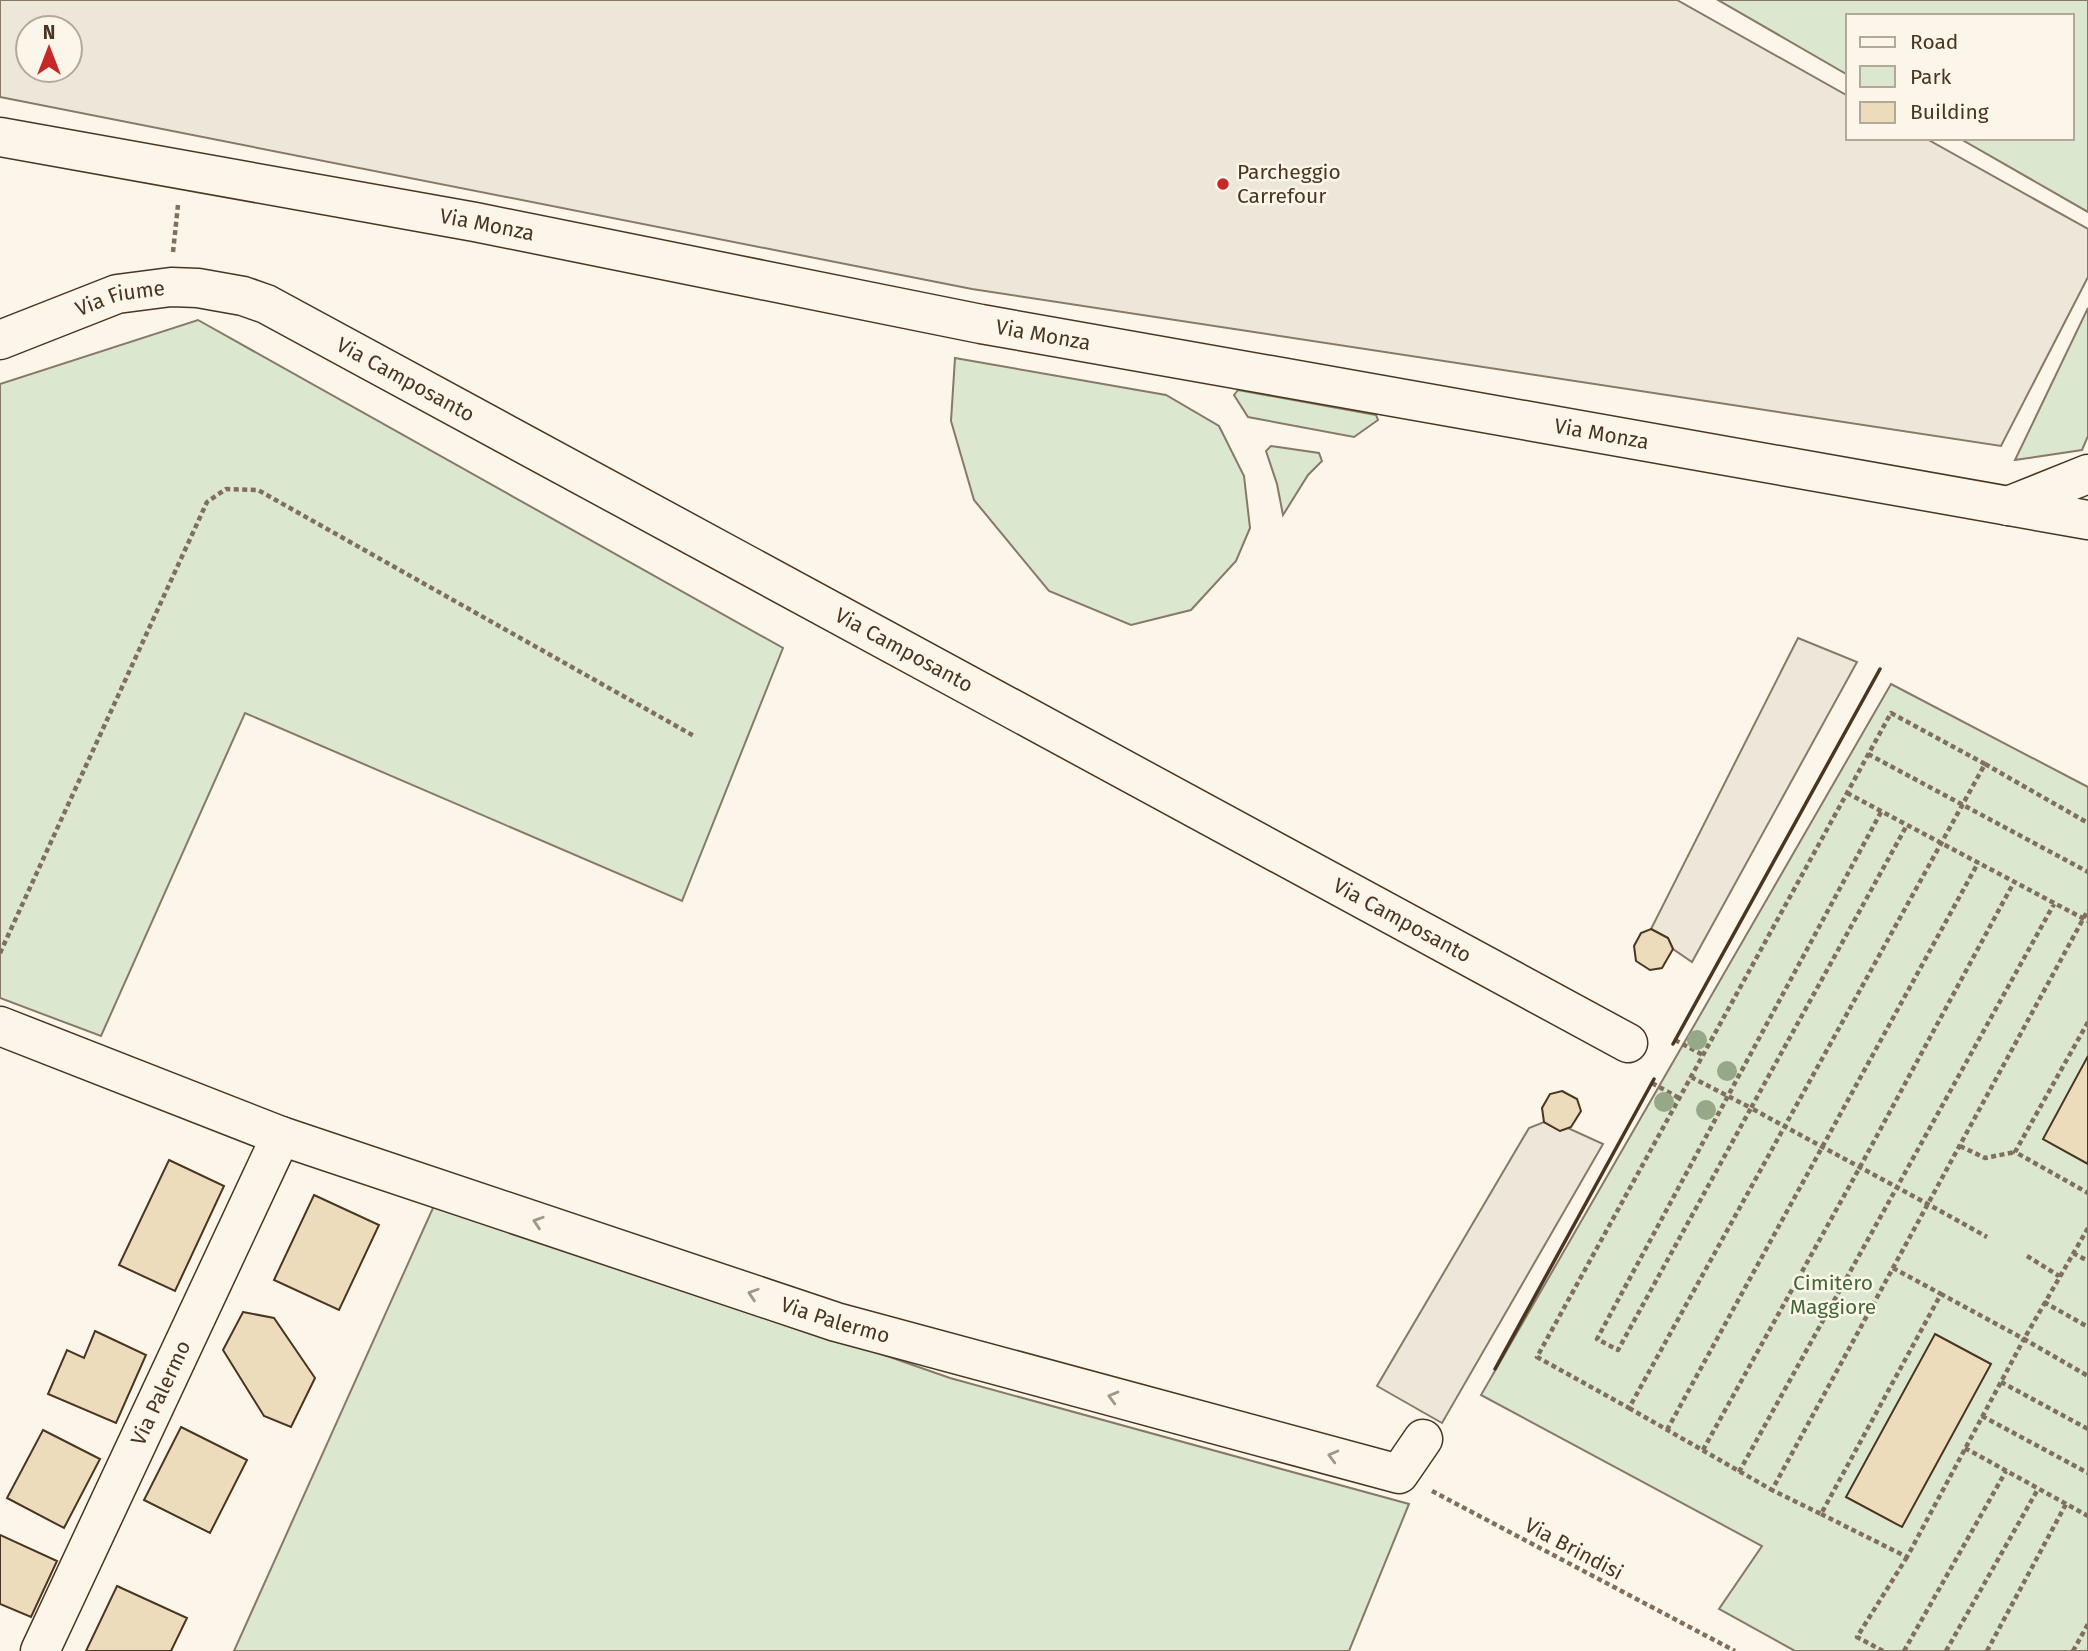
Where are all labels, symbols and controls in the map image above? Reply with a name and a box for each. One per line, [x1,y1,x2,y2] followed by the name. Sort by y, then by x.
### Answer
[14,14,84,84] north arrow
[1846,14,2074,140] legend
[43,21,55,44] text: N
[1910,29,1958,55] text: Road
[1910,64,1952,90] text: Park
[1910,99,1989,125] text: Building
[1237,159,1341,209] place label: Parcheggio Carrefour
[1215,176,1231,192] marker: Parcheggio Carrefour
[438,203,537,247] street label: Via Monza
[72,275,166,322] street label: Via Fiume
[994,314,1093,356] street label: Via Monza
[332,332,479,428] street label: Via Camposanto
[1552,413,1651,455] street label: Via Monza
[830,602,977,698] street label: Via Camposanto
[1329,873,1476,969] street label: Via Camposanto
[532,1216,544,1230] one-way arrow
[1790,1270,1876,1320] park label: Cimitero Maggiore
[748,1288,760,1302] one-way arrow
[777,1291,893,1349] street label: Via Palermo
[125,1336,196,1449] street label: Via Palermo
[1108,1391,1120,1405] one-way arrow
[1327,1450,1339,1464] one-way arrow
[1520,1512,1628,1586] street label: Via Brindisi

